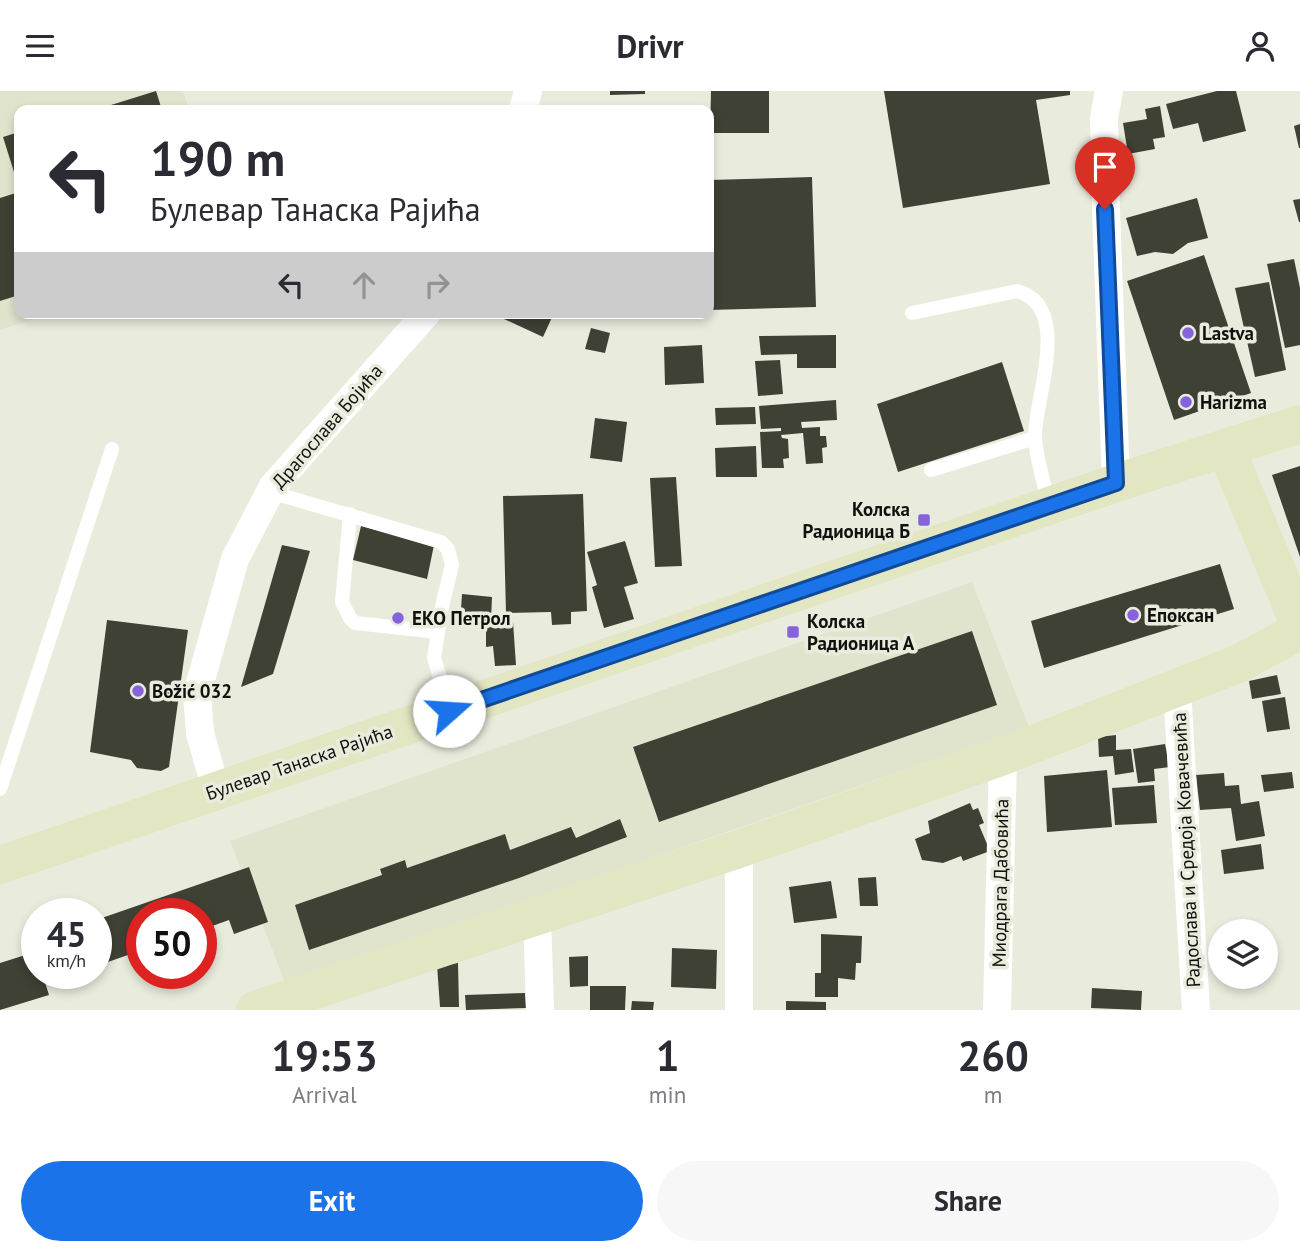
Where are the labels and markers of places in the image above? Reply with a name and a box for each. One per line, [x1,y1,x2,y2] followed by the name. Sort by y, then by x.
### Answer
[1075,137,1135,209] pin
[1202,321,1254,345] place label: Lastva
[1180,325,1196,341] marker: Lastva
[1200,390,1267,414] place label: Harizma
[1178,394,1194,410] marker: Harizma
[803,497,910,543] place label: Колска Радионица Б
[916,512,932,528] marker: Колска Радионица Б
[1147,603,1214,627] place label: Епоксан
[412,606,510,630] place label: ЕКО Петрол
[1125,607,1141,623] marker: Епоксан
[807,609,915,655] place label: Колска Радионица А
[390,610,406,626] marker: ЕКО Петрол
[785,624,801,640] marker: Колска Радионица А
[152,679,232,703] place label: Božić 032
[130,683,146,699] marker: Božić 032

